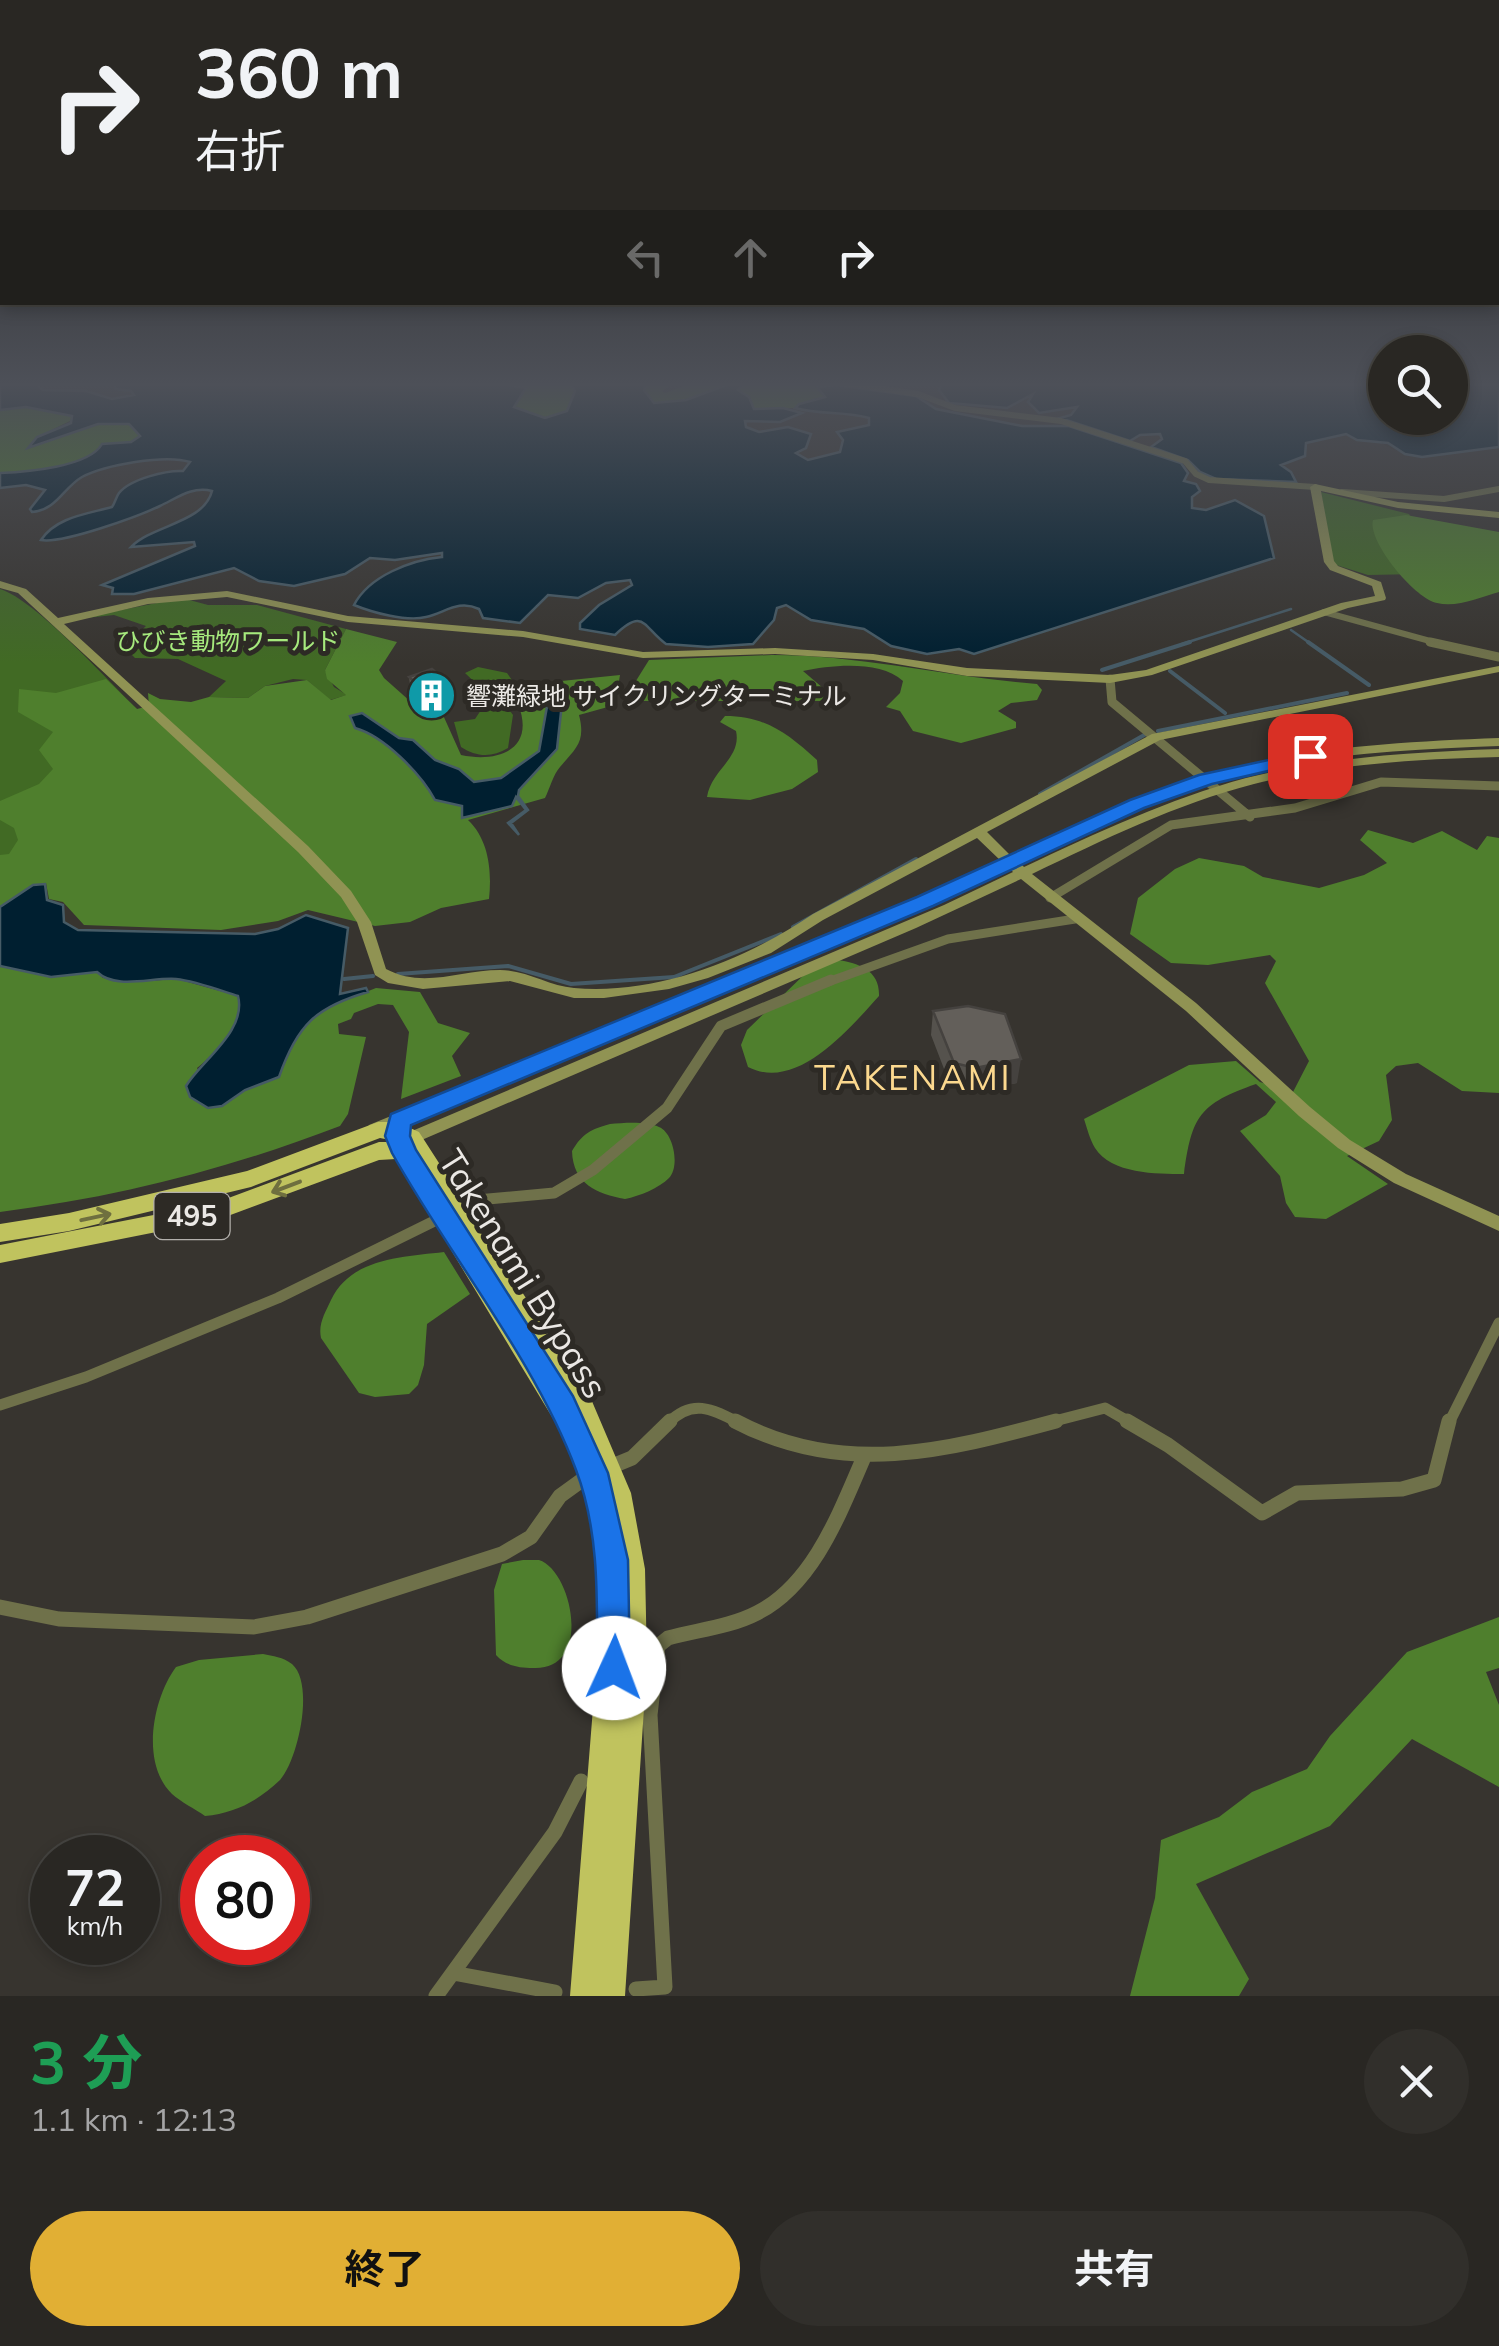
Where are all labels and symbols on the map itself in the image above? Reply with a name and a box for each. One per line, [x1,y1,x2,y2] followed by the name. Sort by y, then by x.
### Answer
[115,625,341,656] park label: ひびき動物ワールド
[405,670,457,722] building icon: 響灘緑地 サイクリングターミナル
[466,680,847,711] place label: 響灘緑地 サイクリングターミナル
[1268,714,1353,799] pin
[814,1055,1012,1099] district label: TAKENAMI
[430,1141,618,1406] street label: Takenami Bypass
[272,1179,303,1197] one-way arrow
[154,1193,230,1239] road number: 495
[79,1206,111,1225] one-way arrow
[562,1616,666,1720] position arrow
[180,1835,310,1965] speed limit sign: 80

